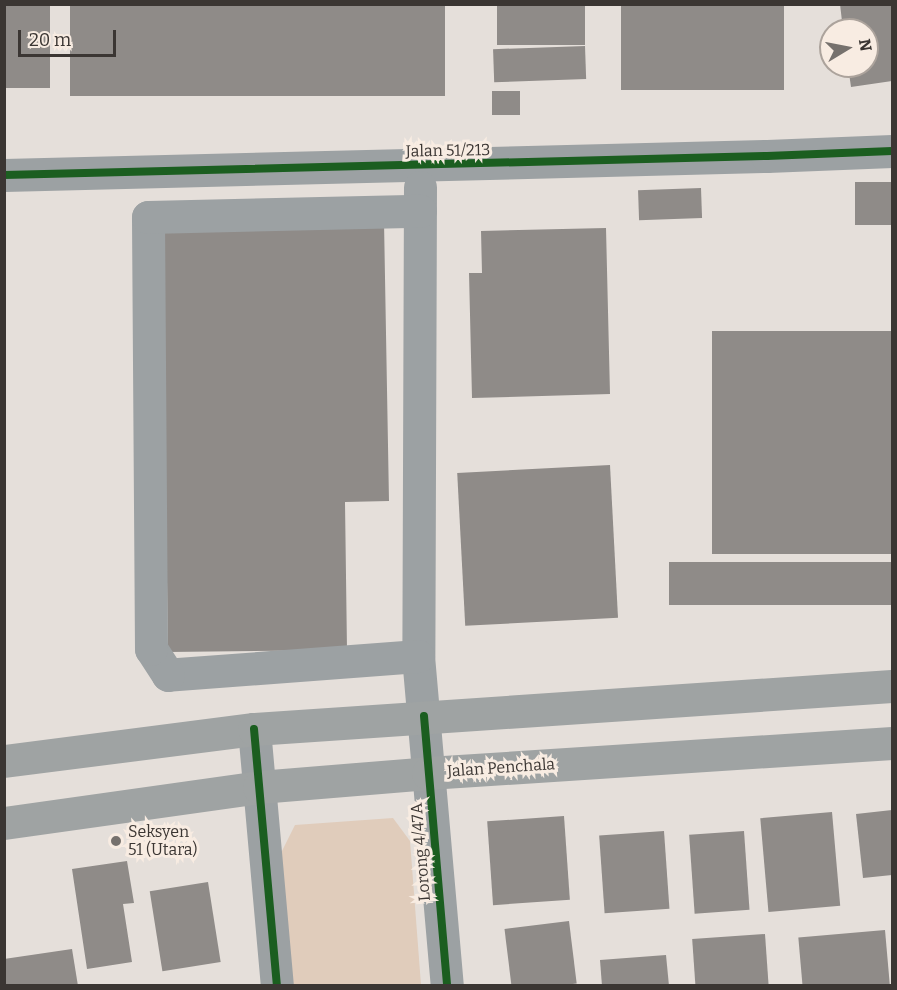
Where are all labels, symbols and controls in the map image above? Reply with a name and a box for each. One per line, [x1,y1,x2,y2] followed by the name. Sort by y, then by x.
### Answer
[21,18,118,56] scale bar
[819,18,879,78] north arrow
[29,29,71,51] text: 20 m
[855,37,876,53] text: N
[406,141,490,161] street label: Jalan 51/213
[446,755,556,781] street label: Jalan Penchala
[407,802,435,902] street label: Lorong 4/47A
[128,822,197,860] place label: Seksyen 51 (Utara)
[109,834,123,848] marker: Seksyen 51 (Utara)

